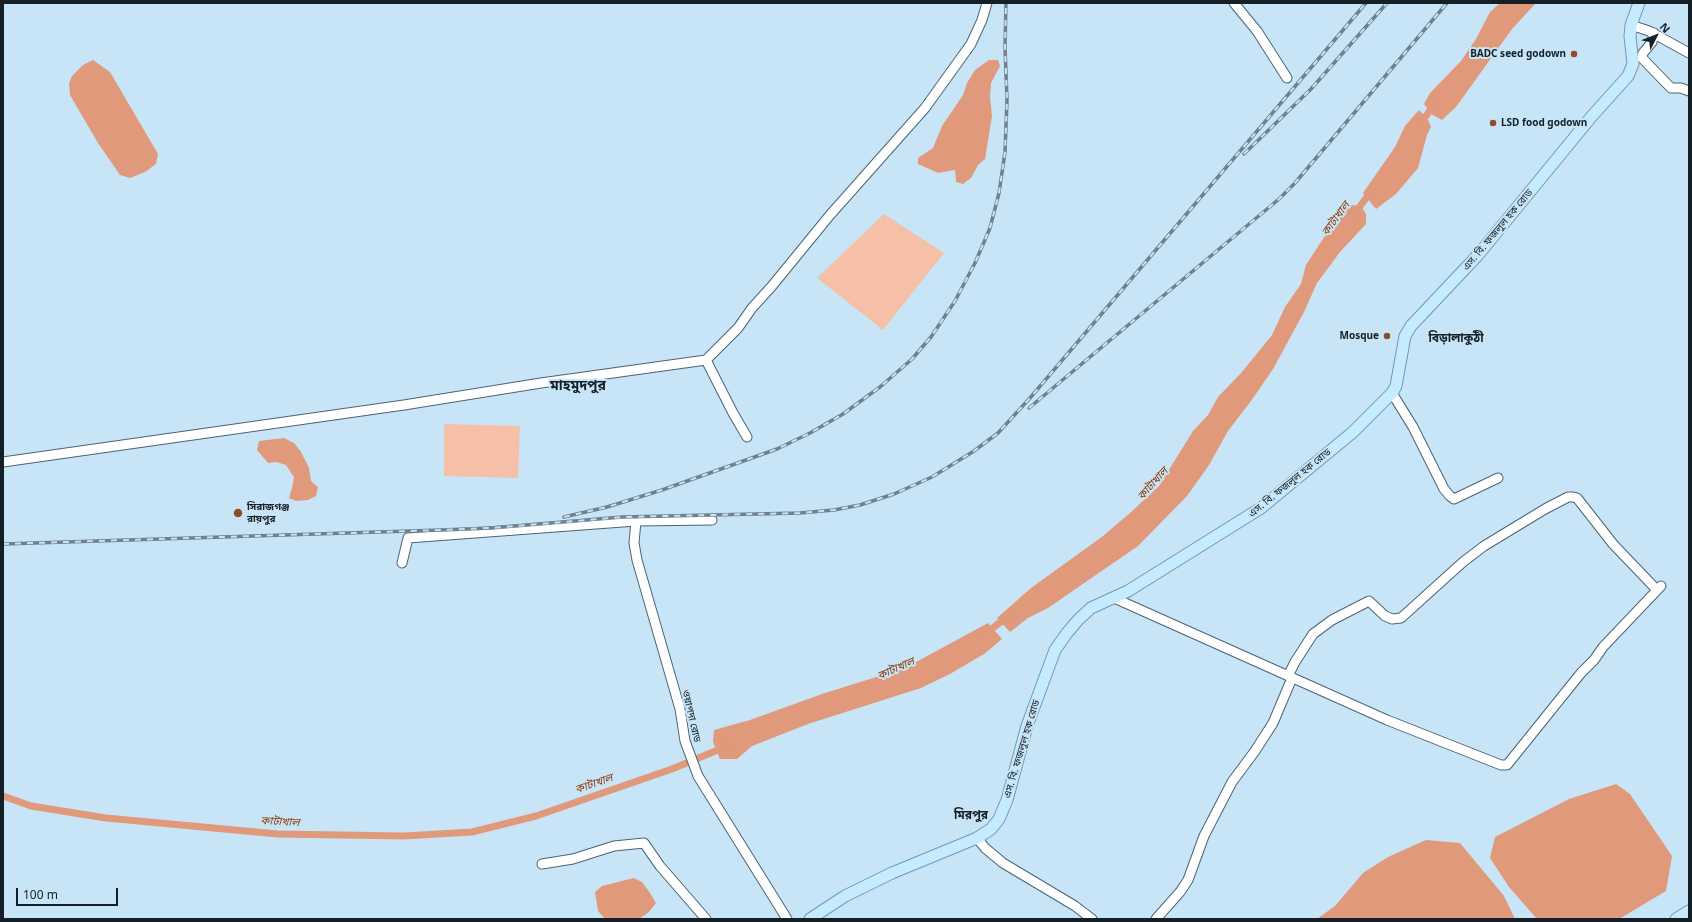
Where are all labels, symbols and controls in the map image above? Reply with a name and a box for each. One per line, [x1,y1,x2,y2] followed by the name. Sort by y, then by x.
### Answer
[1636,16,1676,56] north arrow
[1657,19,1674,36] text: N
[1470,48,1566,60] place label: BADC seed godown
[1569,49,1579,59] marker: BADC seed godown
[1501,117,1587,129] place label: LSD food godown
[1488,118,1498,128] marker: LSD food godown
[1461,187,1535,273] street label: এস. বি. ফজলুল হক রোড
[1319,199,1353,239] water label: কাটাখাল
[1340,330,1379,342] place label: Mosque
[1382,331,1392,341] marker: Mosque
[1428,332,1484,346] district label: বিড়ালাকুঠী
[550,378,606,394] district label: মাহমুদপুর
[1246,446,1334,520] street label: এস. বি. ফজলুল হক রোড
[1135,465,1171,503] water label: কাটাখাল
[247,501,289,524] place label: সিরাজগঞ্জ রায়পুর
[232,507,244,519] marker: সিরাজগঞ্জ রায়পুর
[876,655,916,683] water label: কাটাখাল
[679,689,703,743] street label: ওয়াপদা রোড
[1001,698,1043,800] street label: এস. বি. ফজলুল হক রোড
[573,771,615,797] water label: কাটাখাল
[954,809,988,823] district label: মিরপুর
[260,814,300,830] water label: কাটাখাল
[18,880,120,906] scale bar
[23,886,58,903] text: 100 m

